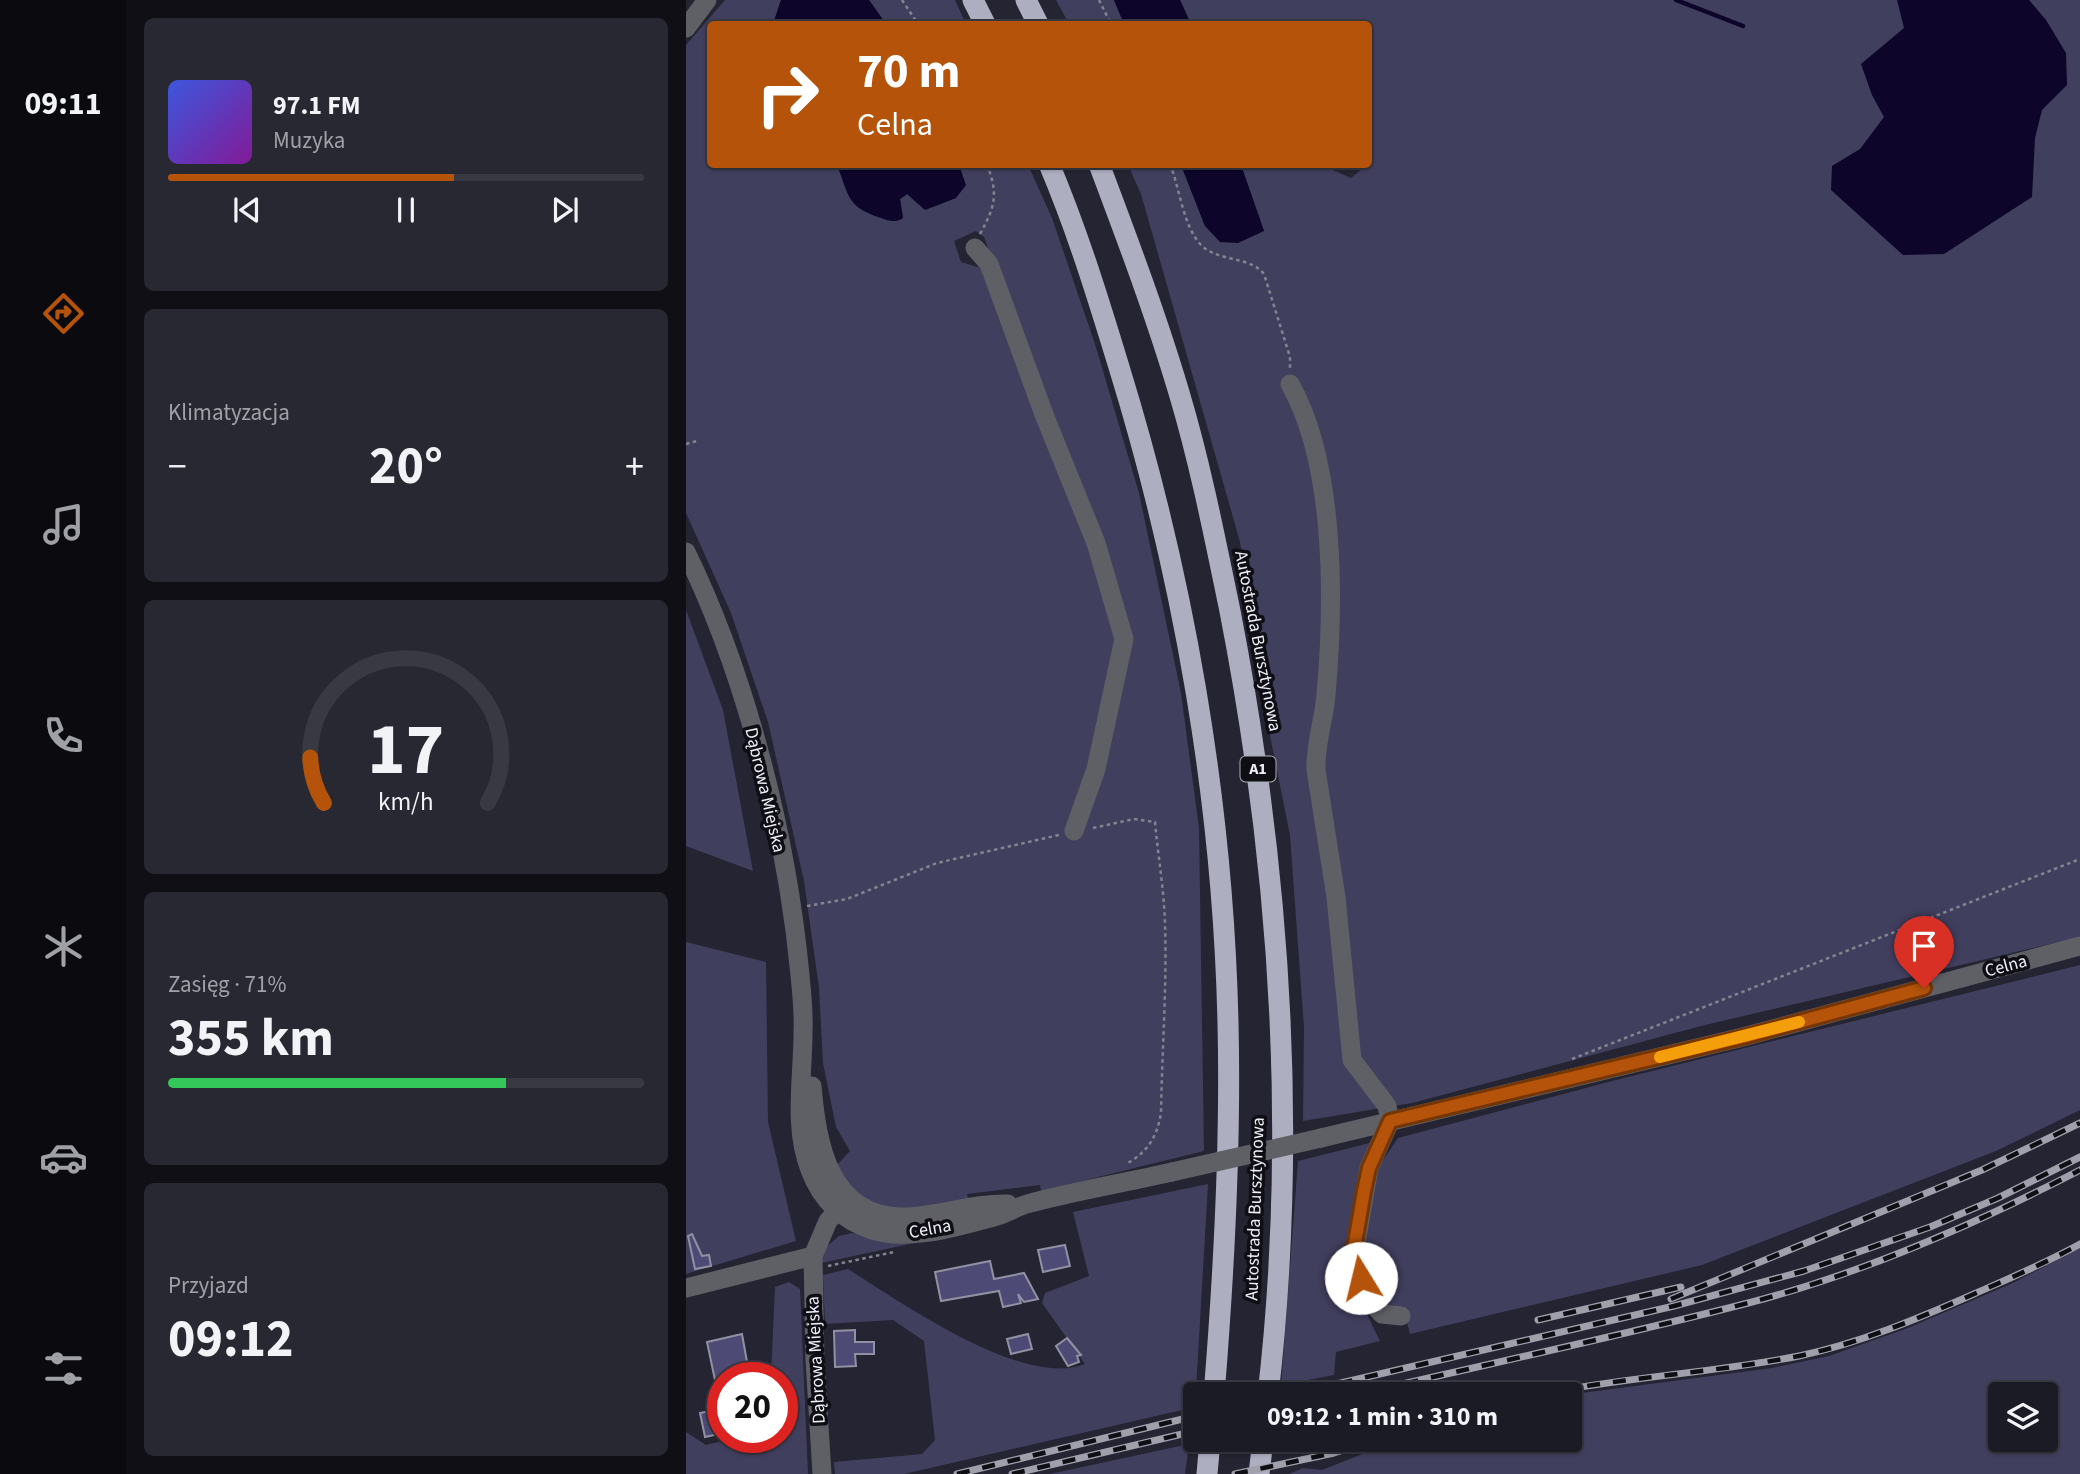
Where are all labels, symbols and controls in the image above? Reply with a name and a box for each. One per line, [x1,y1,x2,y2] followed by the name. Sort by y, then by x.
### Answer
[857,37,961,107] text: 70 m
[742,49,833,140] icon: right
[24,81,102,127] text: 09:11
[273,87,361,124] text: 97.1 FM
[857,102,933,148] text: Celna
[273,124,345,157] text: Muzyka
[228,191,266,229] icon: previous
[387,191,425,229] icon: pause
[546,191,584,229] icon: next
[39,289,88,338] icon: directions
[168,396,290,429] text: Klimatyzacja
[369,430,443,504] text: 20°
[168,440,187,494] text: −
[625,440,644,494] text: +
[39,500,88,549] icon: music
[1228,549,1288,733] street label: Autostrada Bursztynowa
[368,698,444,802] text: 17
[39,711,88,760] icon: phone
[738,725,792,855] street label: Dąbrowa Miejska
[1240,756,1276,782] road number: A1
[378,784,434,820] text: km/h
[1894,916,1954,988] pin
[39,922,88,971] icon: climate
[1905,927,1943,965] icon: arrive
[1982,948,2030,984] street label: Celna
[168,968,286,1001] text: Zasięg · 71%
[168,1002,334,1076] text: 355 km
[1239,1117,1271,1301] street label: Autostrada Bursztynowa
[39,1133,88,1182] icon: car
[907,1213,953,1245] street label: Celna
[1324,1241,1398,1315] position arrow
[168,1269,249,1302] text: Przyjazd
[800,1296,832,1424] street label: Dąbrowa Miejska
[168,1303,293,1377] text: 09:12
[39,1344,88,1393] icon: filters
[707,1362,798,1453] speed limit sign: 20
[1988,1382,2058,1452] map controls
[1988,1382,2058,1452] button: layers
[1267,1398,1498,1435] text: 09:12 · 1 min · 310 m

